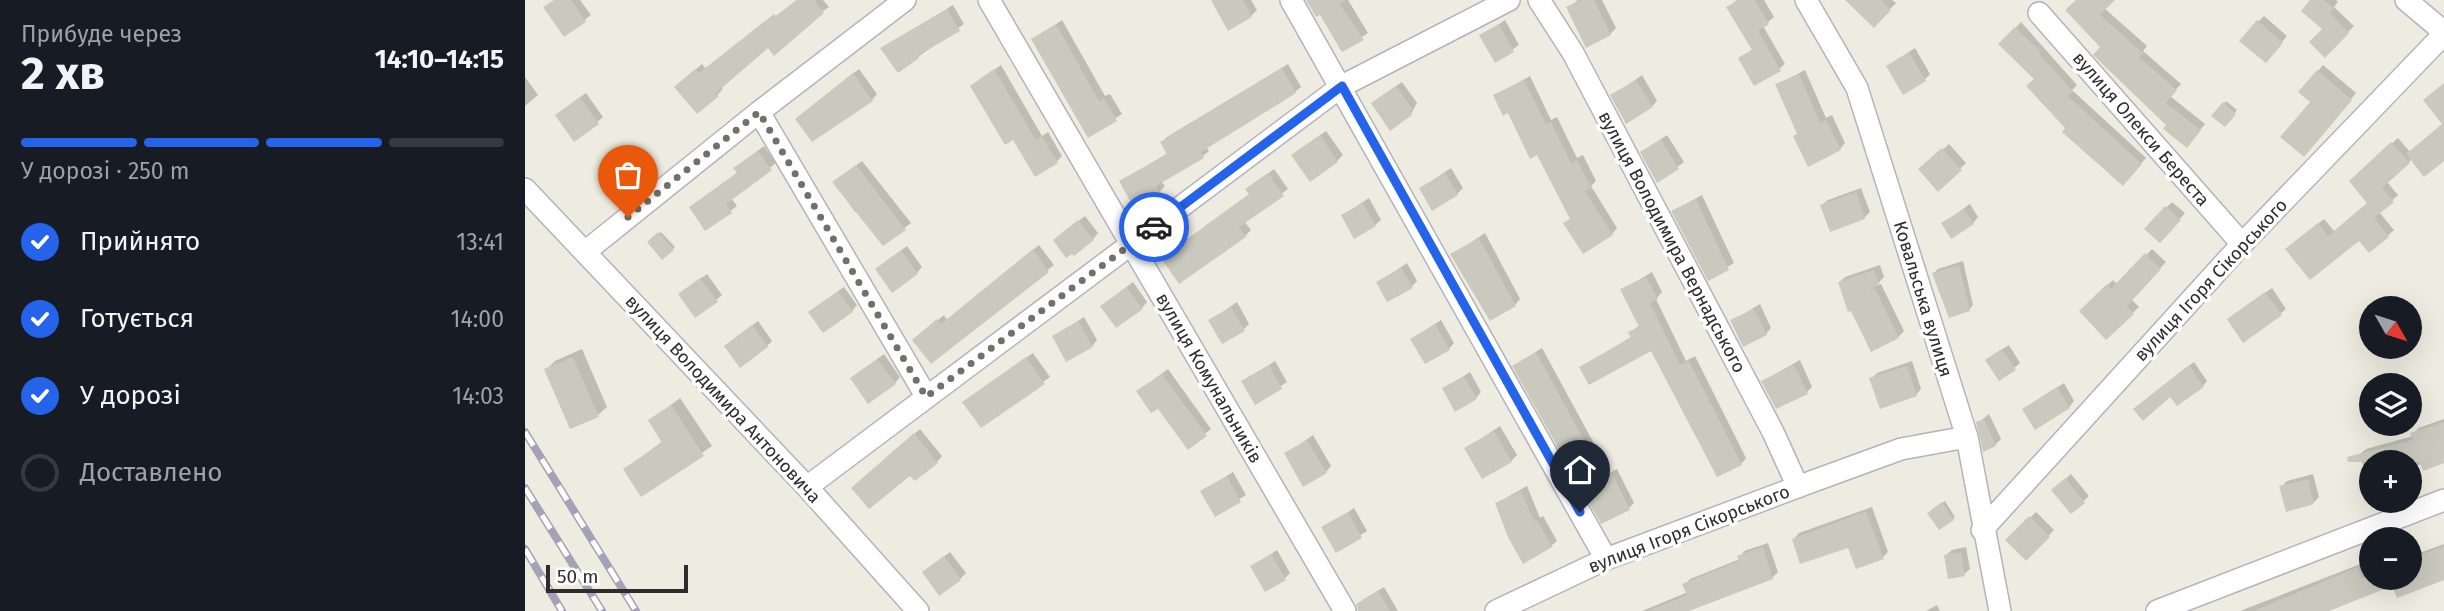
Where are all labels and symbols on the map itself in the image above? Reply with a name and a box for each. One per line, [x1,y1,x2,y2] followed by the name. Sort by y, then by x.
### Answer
[2068,47,2214,211] street label: вулиця Олекси Береста
[1594,107,1750,377] street label: вулиця Володимира Вернадського
[598,145,658,217] pin
[1119,192,1189,262] courier
[2130,194,2292,366] street label: вулиця Ігоря Сікорського
[1889,218,1957,380] street label: Ковальська вулиця
[1151,289,1267,467] street label: вулиця Комунальників
[621,290,825,508] street label: вулиця Володимира Антоновича
[2359,296,2422,359] north arrow
[1550,440,1610,512] pin
[1585,480,1793,578] street label: вулиця Ігоря Сікорського
[546,562,688,594] scale bar

